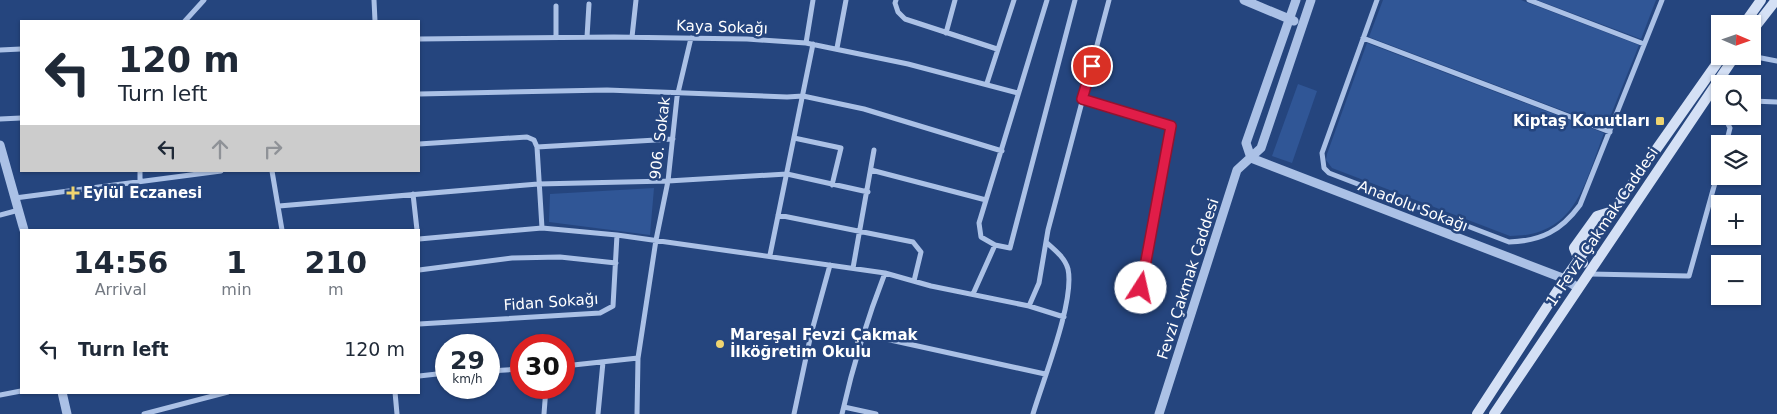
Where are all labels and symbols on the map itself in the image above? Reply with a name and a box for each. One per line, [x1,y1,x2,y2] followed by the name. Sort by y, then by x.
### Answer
[1711,15,1761,65] north arrow
[676,16,768,38] street label: Kaya Sokağı
[1071,45,1113,87] pin
[646,95,674,180] street label: 906. Sokak
[1513,112,1650,130] place label: Kiptaş Konutları
[1654,115,1666,127] marker: Kiptaş Konutları
[1542,144,1662,310] street label: 1. Fevzi Çakmak Caddesi
[1356,177,1470,235] street label: Anadolu Sokağı
[83,184,202,202] place label: Eylül Eczanesi
[67,187,79,199] marker: Eylül Eczanesi
[1153,196,1223,362] street label: Fevzi Çakmak Caddesi
[1114,261,1166,313] position arrow
[503,290,599,314] street label: Fidan Sokağı
[730,326,919,361] place label: Mareşal Fevzi Çakmak İlköğretim Okulu
[510,334,575,399] speed limit sign: 30
[714,338,726,350] marker: Mareşal Fevzi Çakmak İlköğretim Okulu

